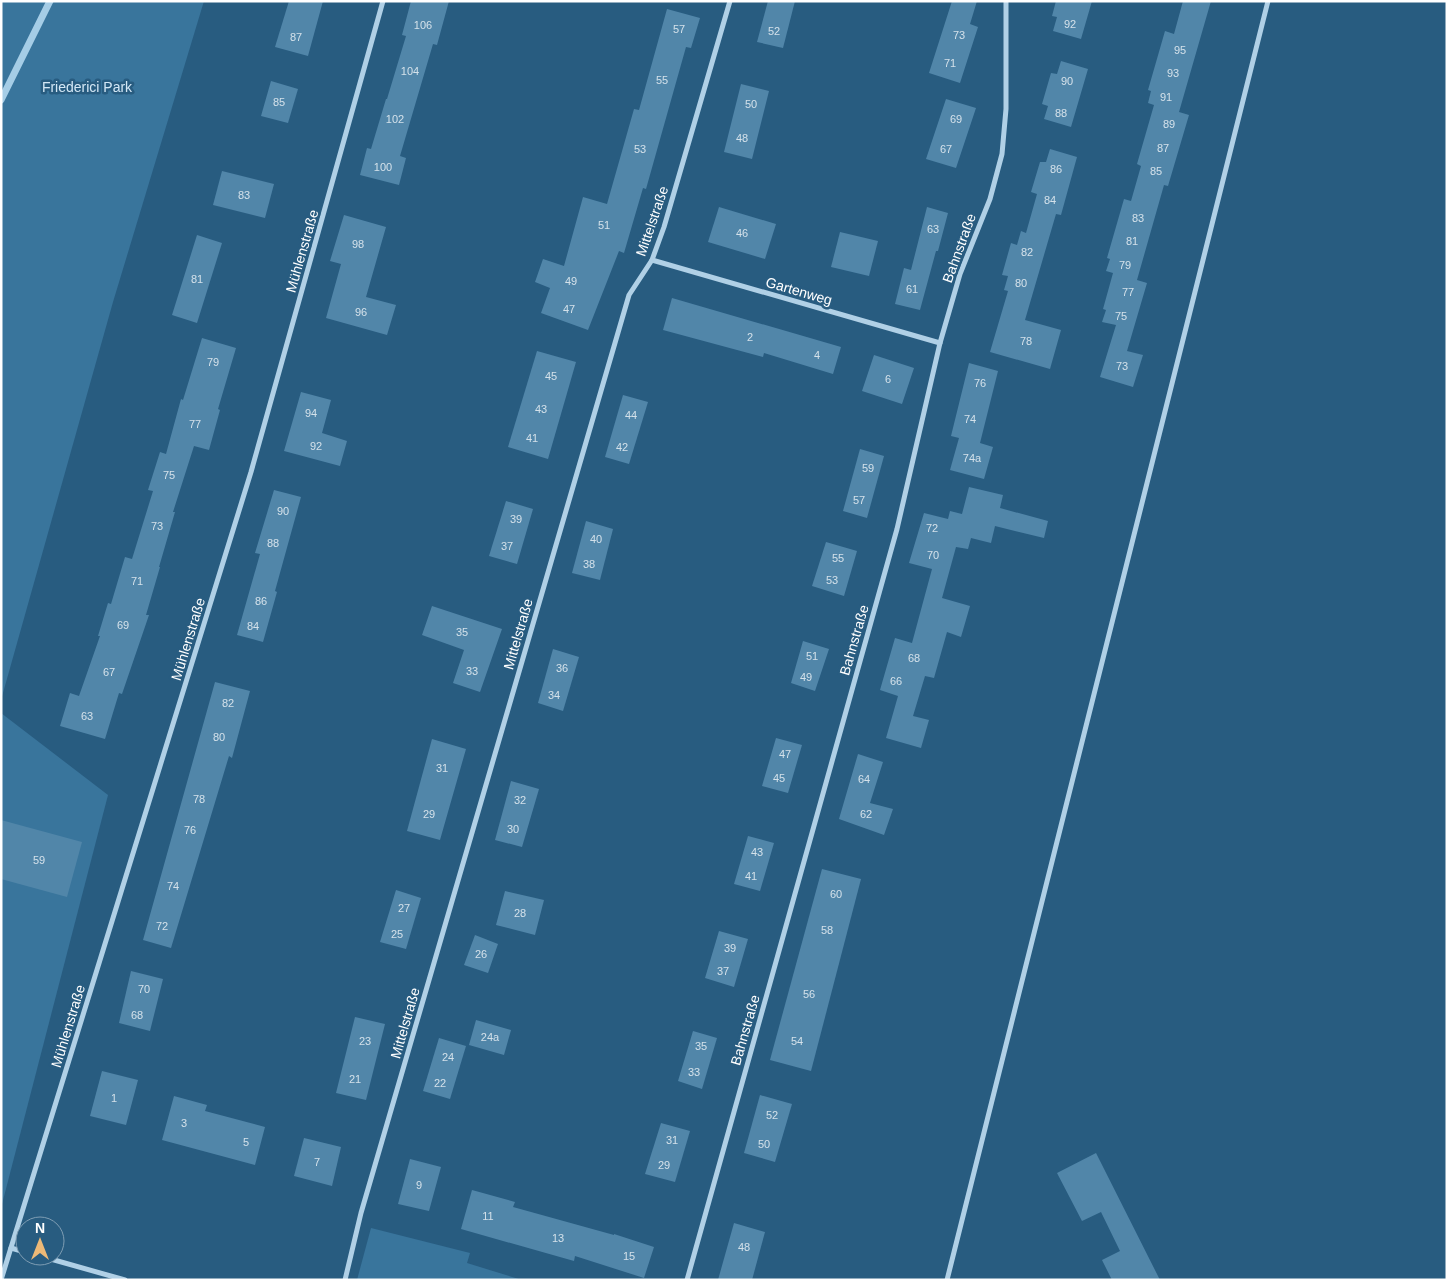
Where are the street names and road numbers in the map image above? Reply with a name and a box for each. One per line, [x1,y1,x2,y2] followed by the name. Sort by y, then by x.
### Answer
[633,184,672,258] street label: Mittelstraße
[283,207,322,294] street label: Mühlenstraße
[939,211,979,285] street label: Bahnstraße
[764,274,834,308] street label: Gartenweg
[168,596,208,682] street label: Mühlenstraße
[500,596,536,671] street label: Mittelstraße
[836,603,872,677] street label: Bahnstraße
[48,983,88,1069] street label: Mühlenstraße
[387,985,423,1060] street label: Mittelstraße
[727,993,763,1067] street label: Bahnstraße

